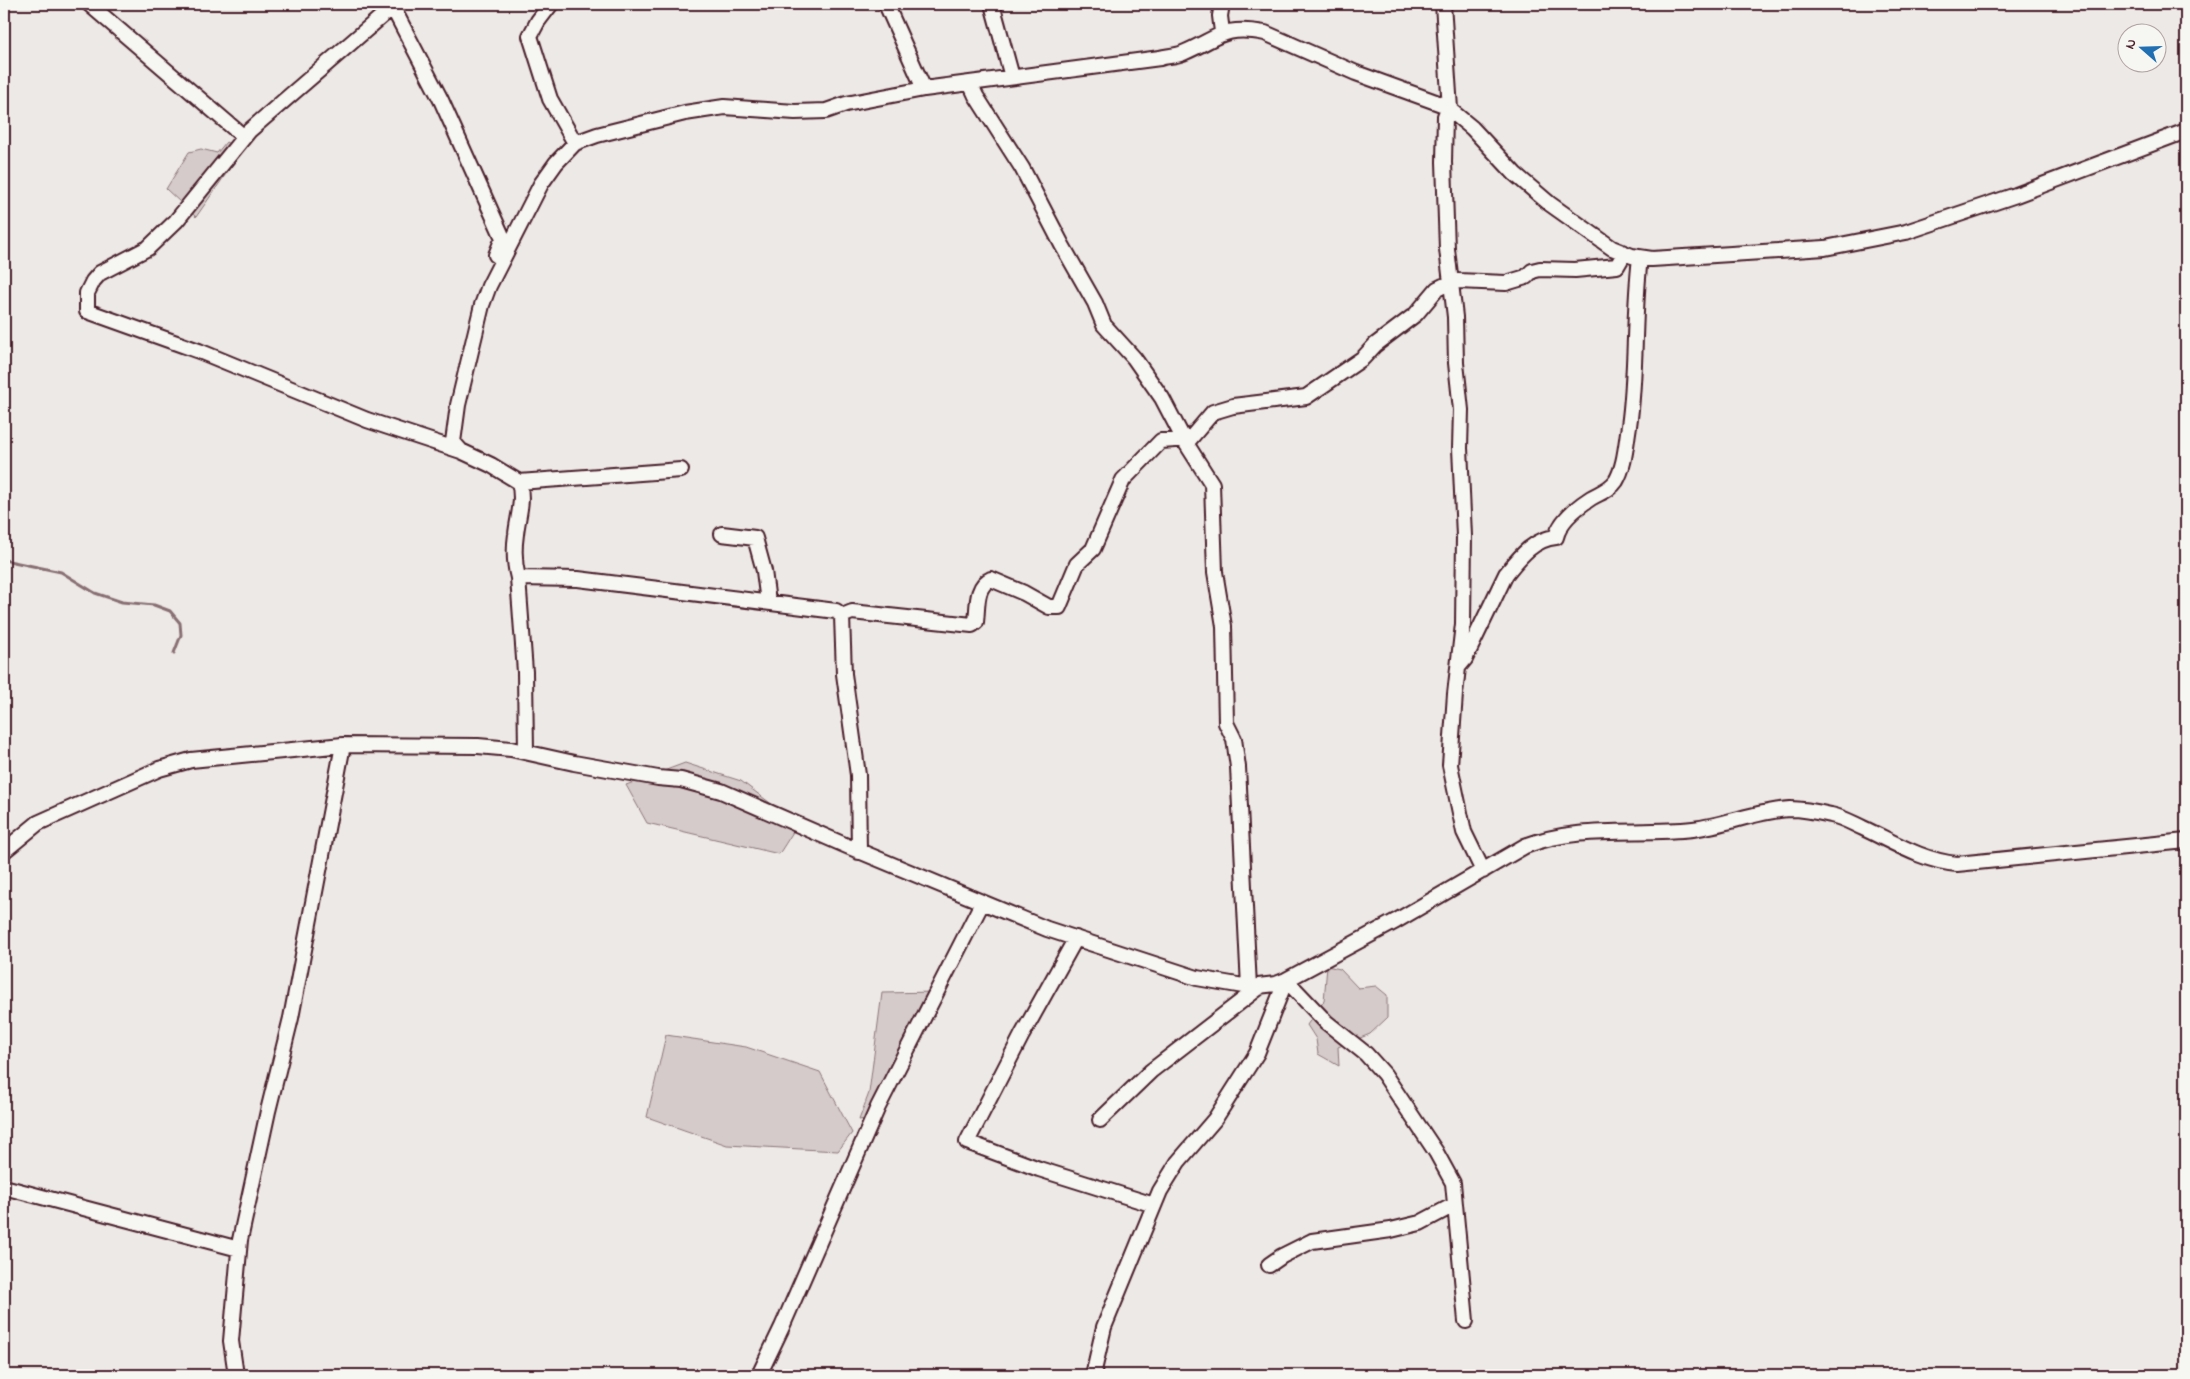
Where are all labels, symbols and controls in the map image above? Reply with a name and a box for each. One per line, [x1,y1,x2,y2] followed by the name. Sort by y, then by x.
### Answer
[2118,22,2168,72] north arrow
[2120,36,2143,52] text: N

